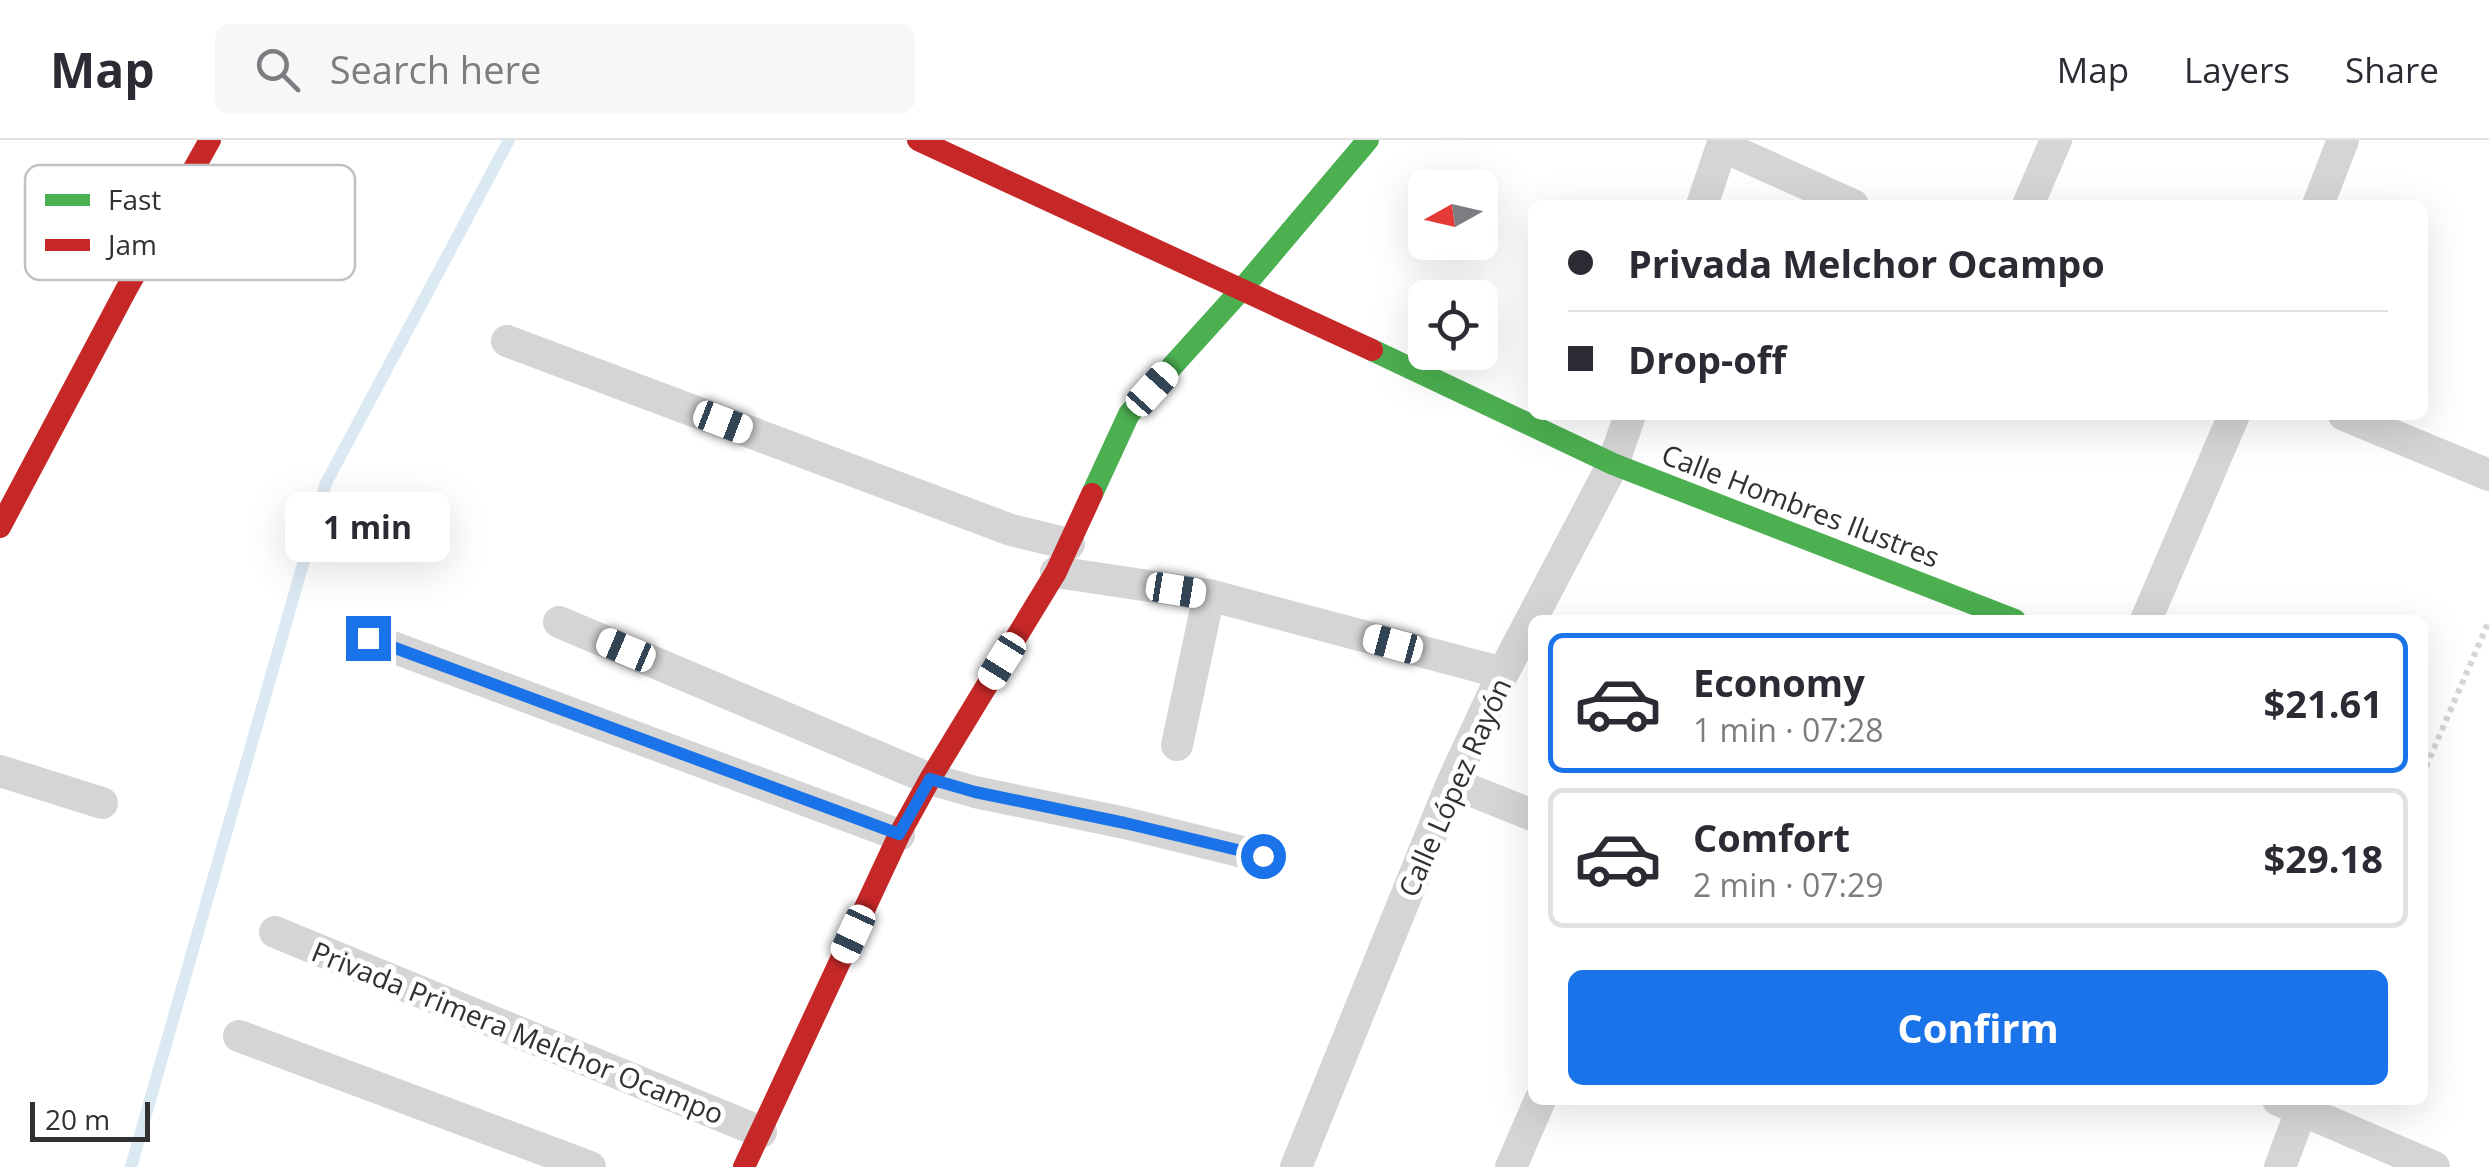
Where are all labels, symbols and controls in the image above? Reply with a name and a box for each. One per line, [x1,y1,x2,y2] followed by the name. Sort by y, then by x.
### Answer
[215,24,915,114] search box
[50,37,155,102] text: Map
[250,42,305,97] icon: search
[330,43,541,95] text: Search here
[2057,46,2129,93] text: Map
[2184,46,2290,93] text: Layers
[2345,46,2439,93] text: Share
[25,165,355,280] legend
[1408,170,1498,260] north arrow
[1408,170,1498,370] map controls
[108,180,161,218] text: Fast
[105,225,157,263] text: Jam
[1628,237,2105,289] text: Privada Melchor Ocampo
[1408,280,1498,370] button: locate
[1628,333,1786,385] text: Drop-off
[1121,357,1183,421] car
[690,397,756,447] car
[1657,434,1945,576] street label: Calle Hombres Ilustres
[286,493,450,563] callout: 1 min
[323,505,412,548] text: 1 min
[1144,570,1208,610] car
[346,616,391,661] route end
[1360,622,1426,666] car
[593,624,659,676] car
[973,628,1031,694] car
[1693,656,1865,708] text: Economy
[1573,658,1663,748] icon: car
[1389,672,1519,902] street label: Calle López Rayón
[2264,677,2383,729] text: $21.61
[1693,708,1884,751] text: 1 min · 07:28
[1693,811,1850,863] text: Comfort
[1573,813,1663,903] icon: car
[2264,832,2383,884] text: $29.18
[1241,834,1286,879] route start
[1693,863,1884,906] text: 2 min · 07:29
[827,900,879,968] car
[306,932,730,1132] street label: Privada Primera Melchor Ocampo
[1568,970,2388,1085] button: Confirm
[30,1097,150,1142] scale bar
[45,1100,110,1138] text: 20 m

